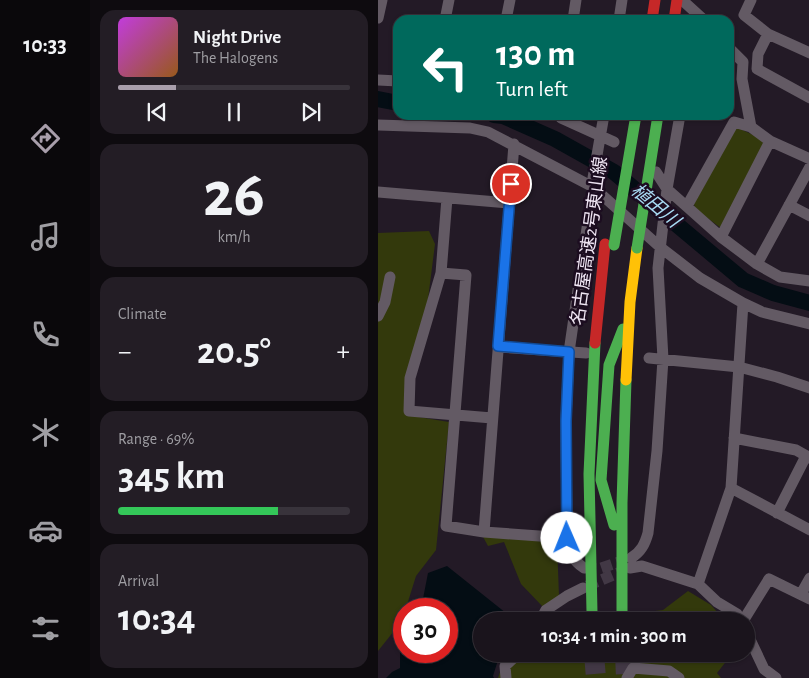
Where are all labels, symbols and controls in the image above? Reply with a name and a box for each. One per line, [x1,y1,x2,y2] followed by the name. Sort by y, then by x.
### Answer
[193,28,281,47] text: Night Drive
[23,34,67,56] text: 10:33
[413,35,478,100] icon: left
[496,37,575,72] text: 130 m
[193,50,278,66] text: The Halogens
[496,78,568,100] text: Turn left
[143,98,171,126] icon: previous
[220,98,248,126] icon: pause
[297,98,325,126] icon: next
[28,121,63,156] icon: directions
[567,155,611,327] street label: 名古屋高速2号東山線
[203,163,265,228] text: 26
[490,163,532,205] pin
[497,170,525,198] icon: arrive
[627,180,685,233] water label: 植田川
[28,219,63,254] icon: music
[217,229,251,245] text: km/h
[118,306,167,322] text: Climate
[28,317,63,352] icon: phone
[197,333,271,371] text: 20.5°
[118,338,131,366] text: −
[337,338,350,366] text: +
[28,415,63,450] icon: climate
[118,431,194,447] text: Range · 69%
[118,458,225,496] text: 345 km
[540,511,592,563] position arrow
[28,513,63,548] icon: car
[118,573,159,589] text: Arrival
[393,598,458,663] speed limit sign: 30
[118,600,196,638] text: 10:34
[28,611,63,646] icon: filters
[541,627,687,646] text: 10:34 · 1 min · 300 m

